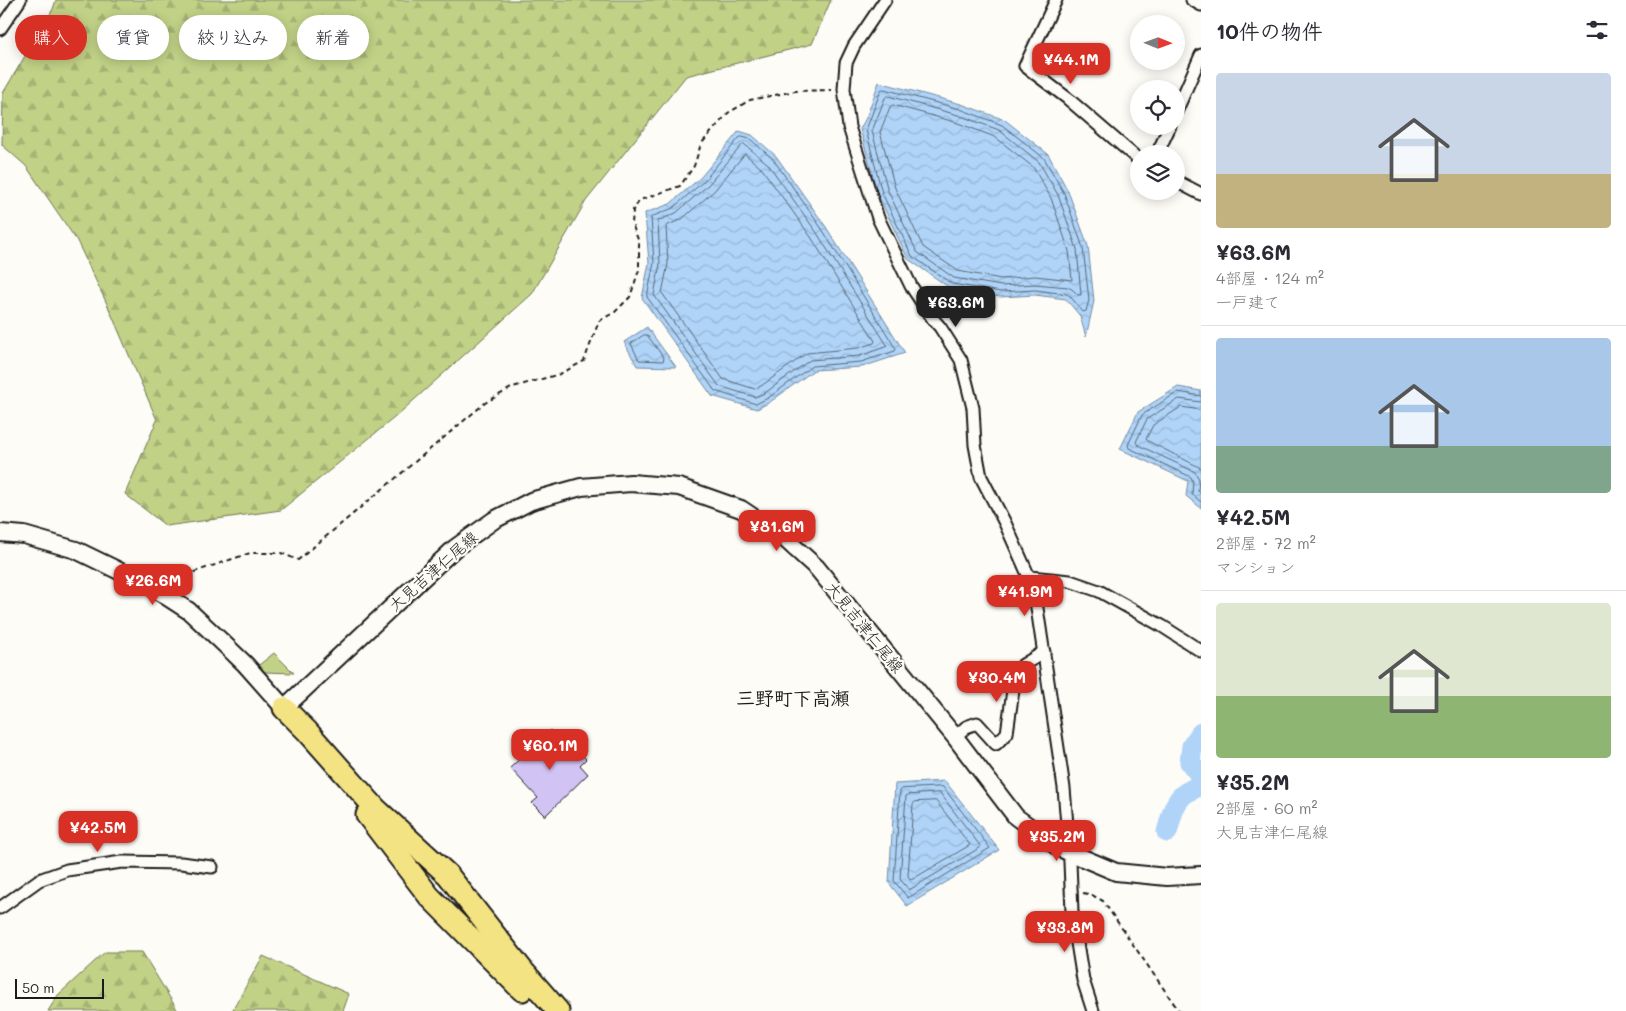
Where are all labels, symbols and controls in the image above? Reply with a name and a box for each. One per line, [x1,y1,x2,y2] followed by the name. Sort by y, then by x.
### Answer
[15,15,87,60] chip: 購入
[97,15,169,60] chip: 賃貸
[179,15,287,60] chip: 絞り込み
[297,15,369,60] chip: 新着
[1130,15,1185,70] north arrow
[1130,15,1185,200] map controls
[1583,16,1611,44] icon: filters
[1216,17,1323,44] text: 10件の物件
[1030,42,1112,85] pin: ¥44.1M
[1043,48,1099,69] text: ¥44.1M
[1130,80,1185,135] button: locate
[1369,105,1459,195] icon: home
[1130,145,1185,200] button: layers
[1216,238,1291,265] text: ¥63.6M
[1216,267,1324,288] text: 4部屋 · 124 m²
[915,286,997,328] pin: ¥63.6M
[927,291,985,312] text: ¥63.6M
[1216,291,1280,312] text: 一戸建て
[1369,371,1459,461] icon: home
[1216,503,1291,530] text: ¥42.5M
[736,510,818,552] pin: ¥81.6M
[749,515,805,536] text: ¥81.6M
[384,526,482,615] street label: 大見吉津仁尾線
[1216,532,1316,553] text: 2部屋 · 72 m²
[1216,556,1295,577] text: マンション
[112,564,194,606] pin: ¥26.6M
[125,569,181,590] text: ¥26.6M
[984,574,1066,617] pin: ¥41.9M
[822,577,909,677] street label: 大見吉津仁尾線
[997,580,1053,601] text: ¥41.9M
[1369,636,1459,726] icon: home
[956,660,1038,703] pin: ¥30.4M
[968,666,1026,687] text: ¥30.4M
[736,685,850,710] district label: 三野町下高瀬
[509,728,591,771] pin: ¥60.1M
[522,734,578,755] text: ¥60.1M
[1216,768,1290,795] text: ¥35.2M
[1216,797,1318,818] text: 2部屋 · 60 m²
[57,810,139,853] pin: ¥42.5M
[70,816,126,837] text: ¥42.5M
[1016,820,1098,862] pin: ¥35.2M
[1216,821,1328,842] text: 大見吉津仁尾線
[1029,825,1085,846] text: ¥35.2M
[1024,910,1106,953] pin: ¥33.8M
[1036,916,1094,937] text: ¥33.8M
[15,976,104,999] scale bar
[22,978,54,997] text: 50 m

